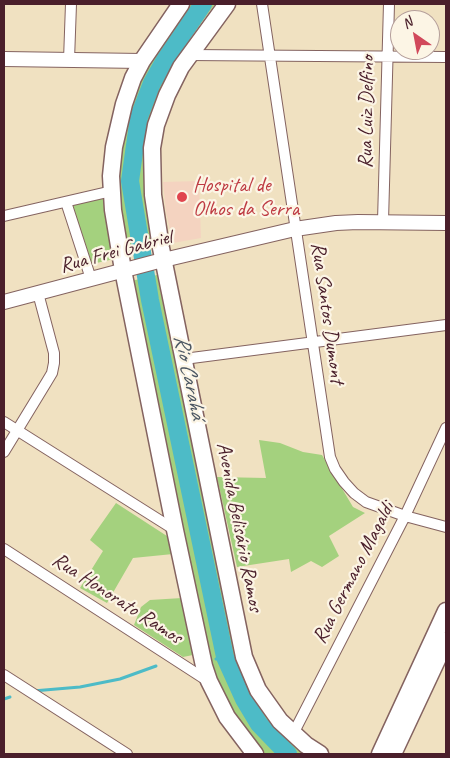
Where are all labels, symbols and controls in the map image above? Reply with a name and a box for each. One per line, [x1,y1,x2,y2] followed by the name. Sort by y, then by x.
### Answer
[390,10,440,60] north arrow
[399,13,415,32] text: N
[353,55,381,169] street label: Rua Luiz Delfino
[193,172,299,222] place label: Hospital de Olhos da Serra
[175,190,189,204] marker: Hospital de Olhos da Serra
[57,225,175,279] street label: Rua Frei Gabriel
[305,241,349,385] street label: Rua Santos Dumont
[167,333,211,421] water label: Rio Carahá
[210,440,268,614] street label: Avenida Belisário Ramos
[307,498,401,648] street label: Rua Germano Magaldi
[47,548,187,650] street label: Rua Honorato Ramos

